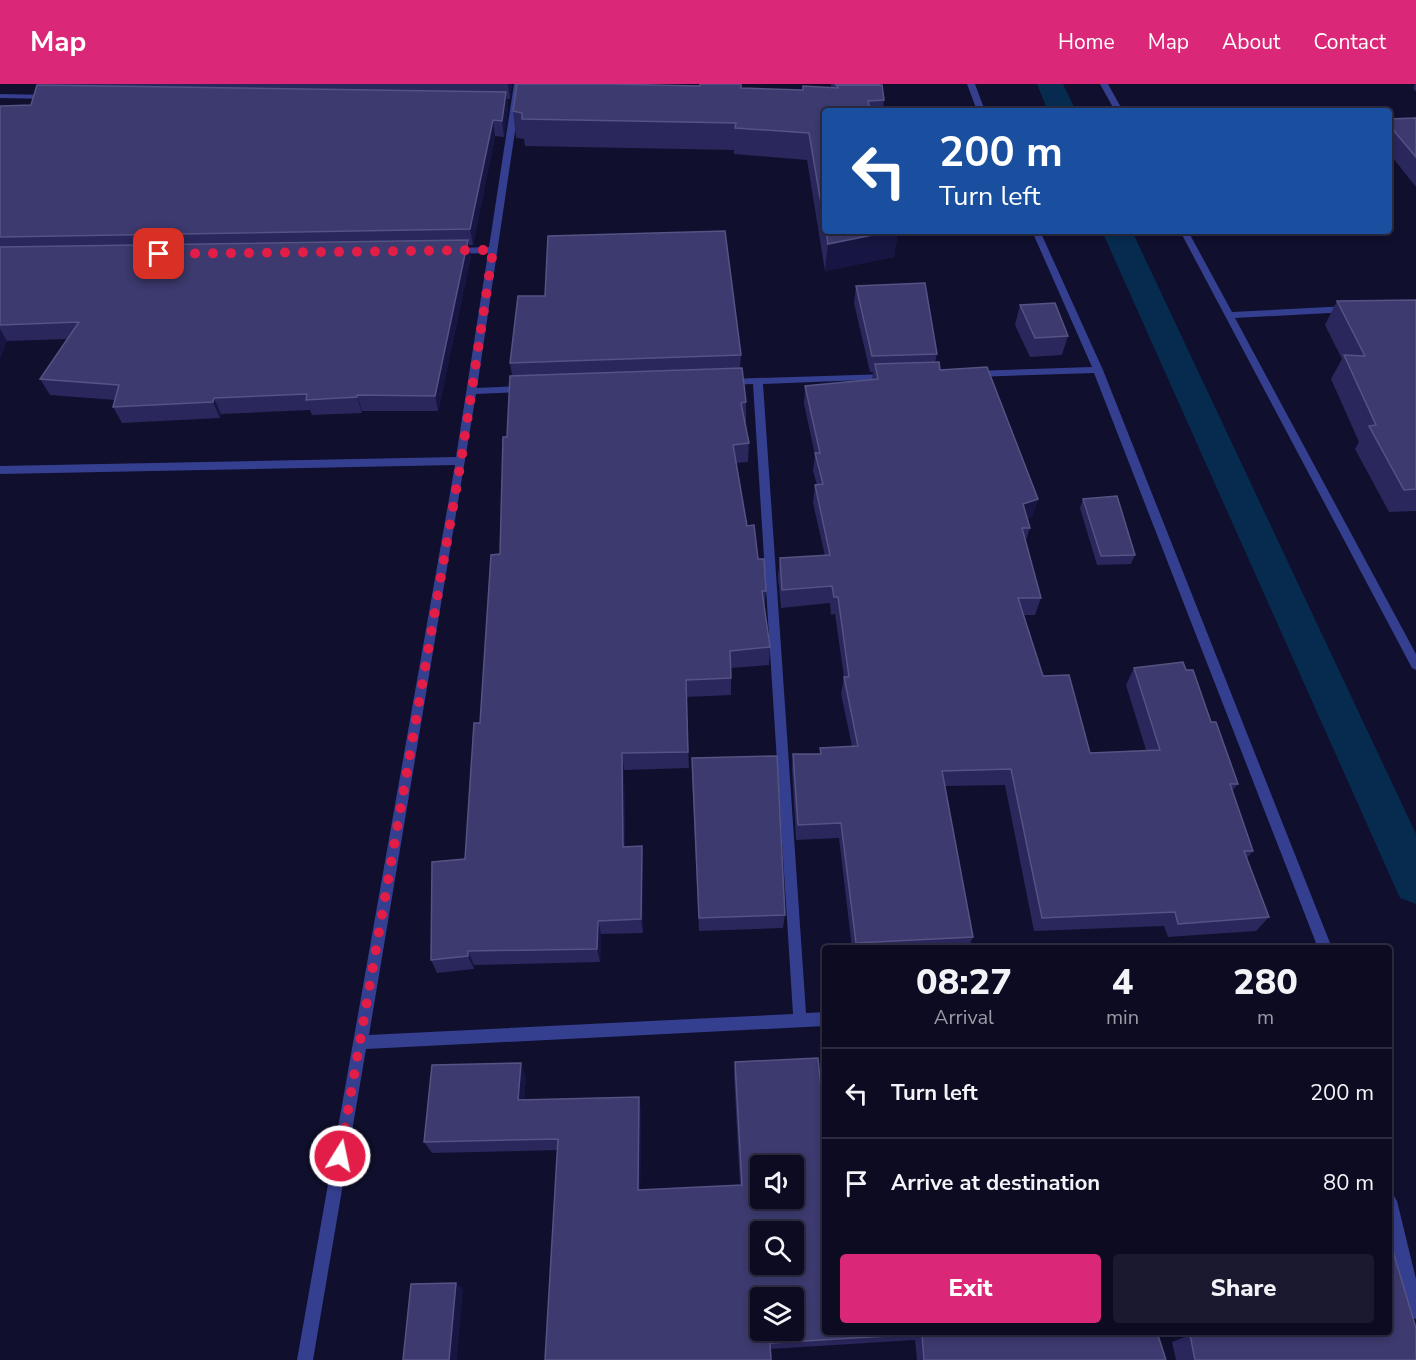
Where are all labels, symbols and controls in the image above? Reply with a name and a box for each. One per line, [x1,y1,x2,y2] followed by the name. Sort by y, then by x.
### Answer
[30,23,86,61] text: Map
[1058,28,1115,56] text: Home
[1148,28,1189,56] text: Map
[1222,28,1280,56] text: About
[1313,28,1386,56] text: Contact
[939,124,1063,181] text: 200 m
[840,132,918,210] icon: left
[939,178,1040,215] text: Turn left
[133,228,184,279] pin
[142,237,175,270] icon: arrive
[916,958,1012,1007] text: 08:27
[1112,958,1133,1007] text: 4
[1233,958,1298,1007] text: 280
[934,1004,994,1031] text: Arrival
[1106,1004,1139,1031] text: min
[1257,1004,1274,1031] text: m
[840,1077,873,1110] icon: left
[891,1078,978,1108] text: Turn left
[1310,1078,1374,1108] text: 200 m
[308,1124,372,1188] position arrow
[750,1155,804,1341] map controls
[750,1155,804,1209] button: sound
[840,1167,873,1200] icon: arrive
[891,1168,1100,1198] text: Arrive at destination
[1323,1168,1374,1198] text: 80 m
[750,1221,804,1275] button: search
[840,1254,1101,1323] button: Exit
[1113,1254,1374,1323] button: Share
[750,1287,804,1341] button: layers

